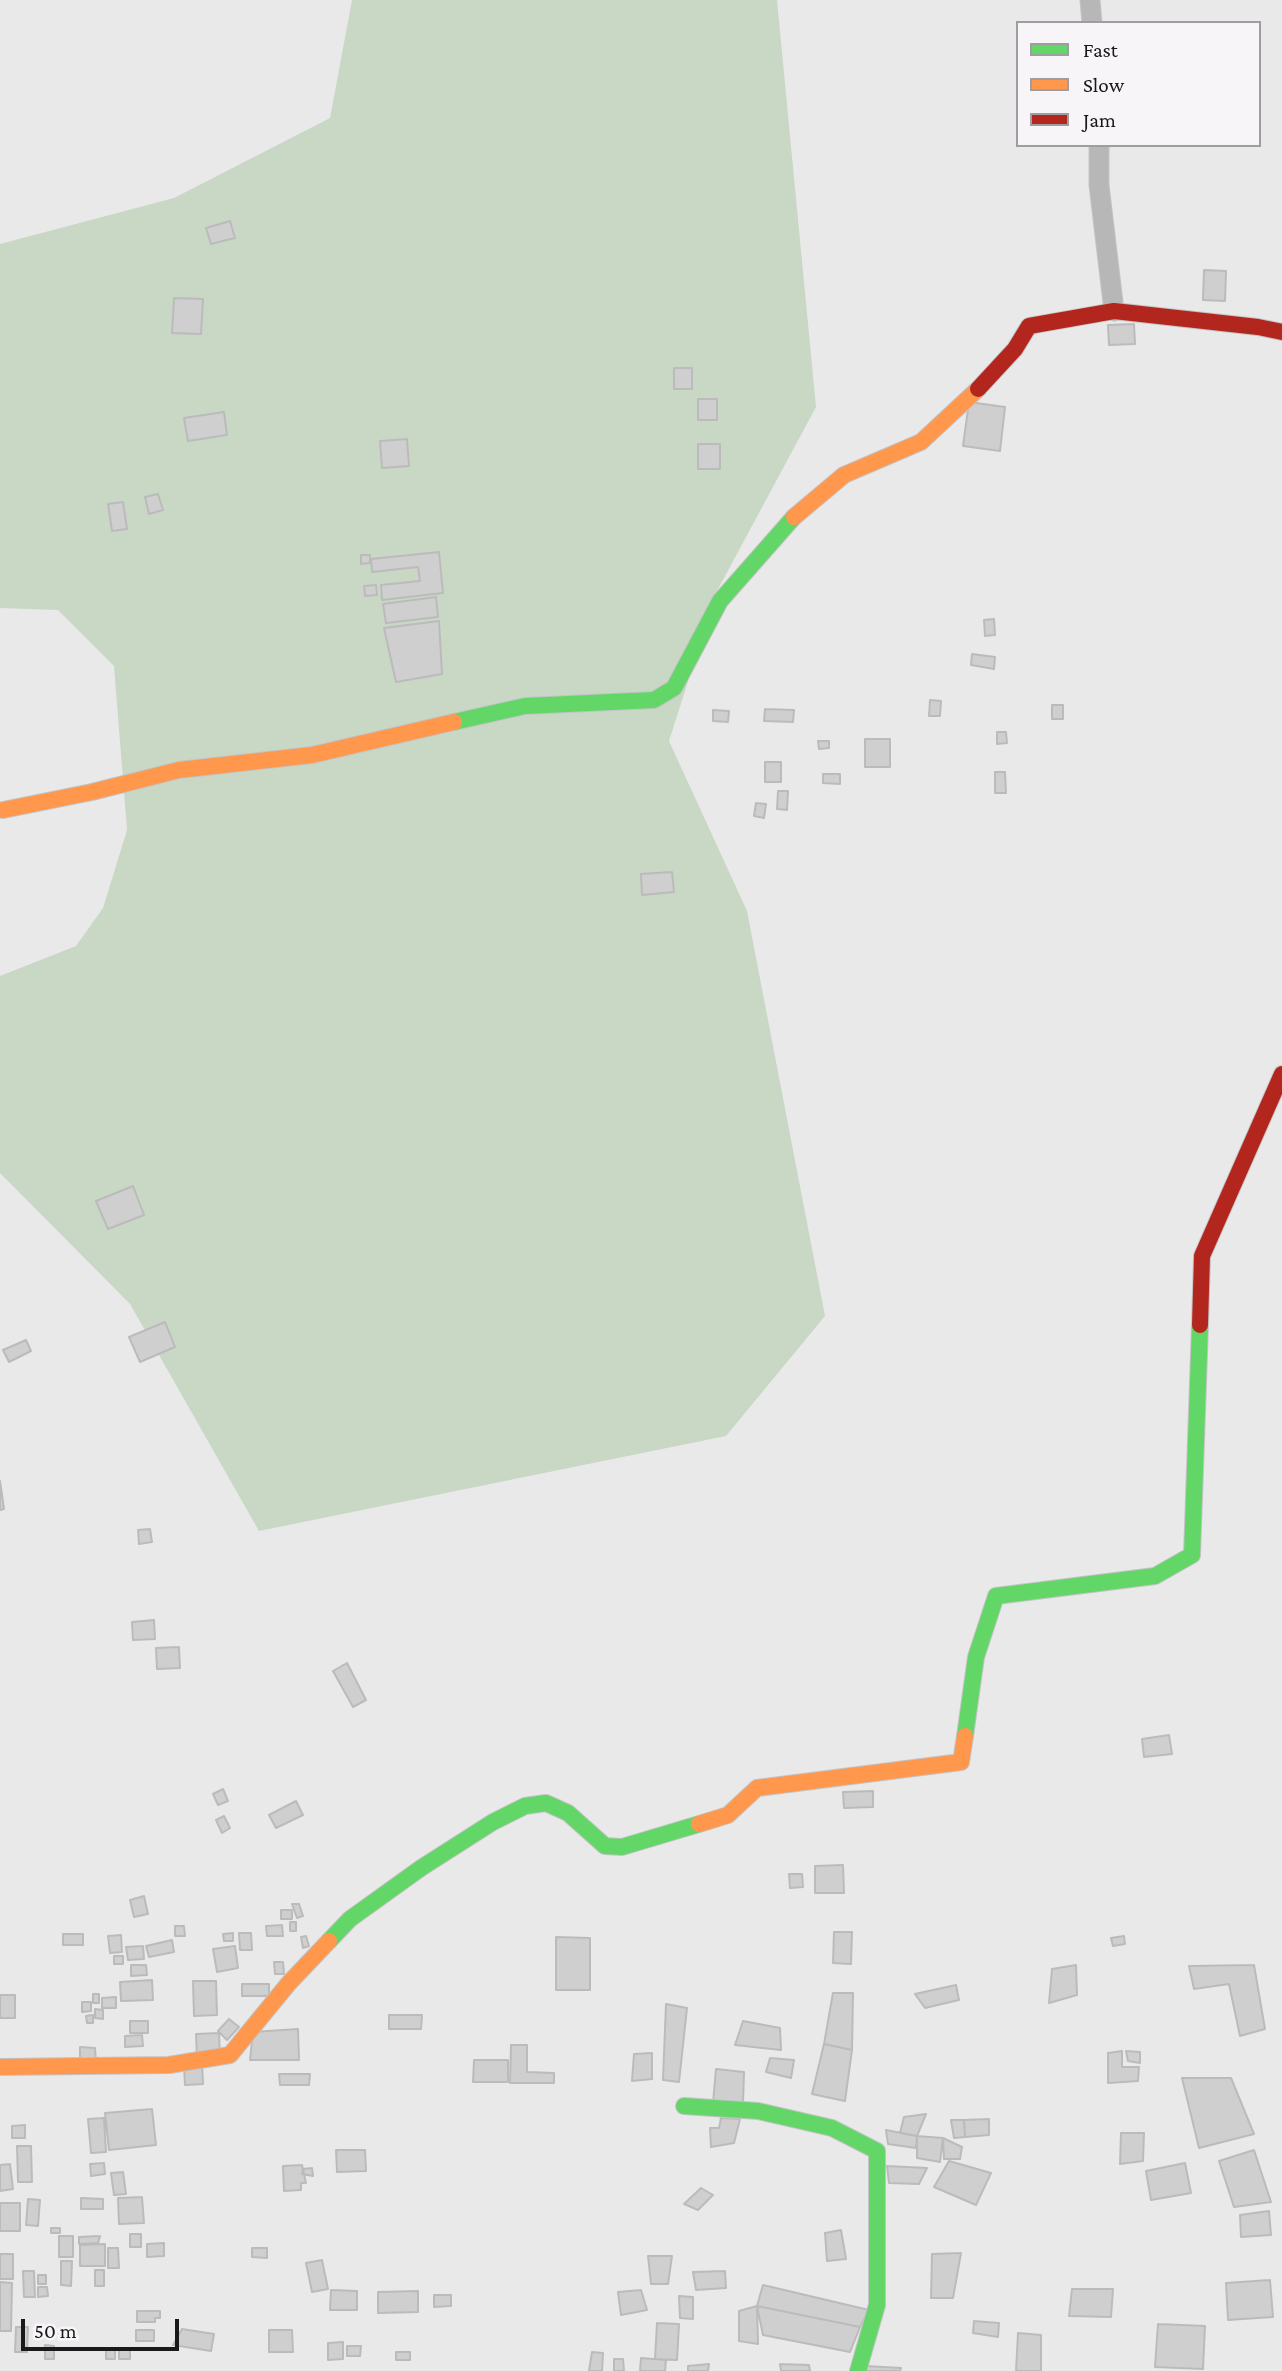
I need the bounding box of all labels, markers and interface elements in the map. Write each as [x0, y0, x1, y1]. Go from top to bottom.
legend [1016, 21, 1261, 147]
text: Fast [1083, 38, 1118, 62]
text: Slow [1083, 73, 1124, 97]
text: Jam [1083, 108, 1116, 132]
scale bar [24, 2304, 182, 2348]
text: 50 m [34, 2319, 77, 2343]

